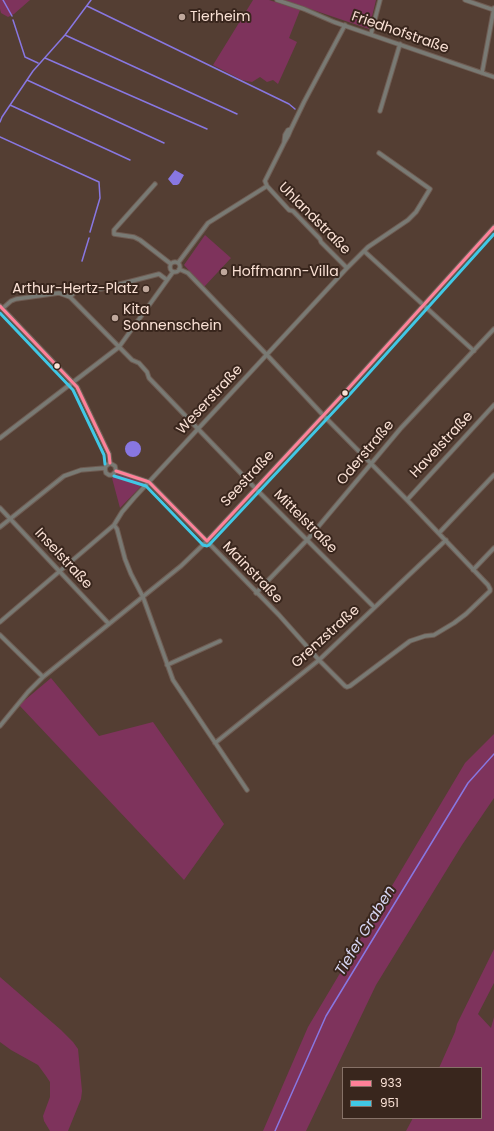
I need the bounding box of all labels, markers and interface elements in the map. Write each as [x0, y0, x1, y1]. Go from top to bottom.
place label: Tierheim [190, 9, 250, 25]
street label: Friedhofstraße [349, 9, 451, 57]
marker: Tierheim [177, 12, 187, 22]
street label: Uhlandstraße [274, 179, 354, 259]
place label: Hoffmann-Villa [232, 264, 339, 280]
marker: Hoffmann-Villa [219, 267, 229, 277]
place label: Arthur-Hertz-Platz [12, 281, 138, 297]
marker: Arthur-Hertz-Platz [141, 284, 151, 294]
place label: Kita Sonnenschein [123, 302, 222, 334]
marker: Kita Sonnenschein [110, 313, 120, 323]
unlabelled marker [52, 361, 62, 371]
street label: Weserstraße [174, 362, 246, 438]
unlabelled marker [340, 388, 350, 398]
street label: Havelstraße [407, 408, 477, 482]
street label: Oderstraße [334, 417, 398, 489]
street label: Seestraße [218, 447, 278, 511]
street label: Mittelstraße [270, 487, 340, 557]
street label: Inselstraße [31, 525, 95, 593]
street label: Mainstraße [218, 539, 286, 607]
street label: Grenzstraße [289, 602, 363, 672]
water label: Tiefer Graben [332, 883, 400, 979]
legend [342, 1067, 482, 1119]
text: 933 [380, 1074, 402, 1091]
text: 951 [380, 1094, 399, 1111]

